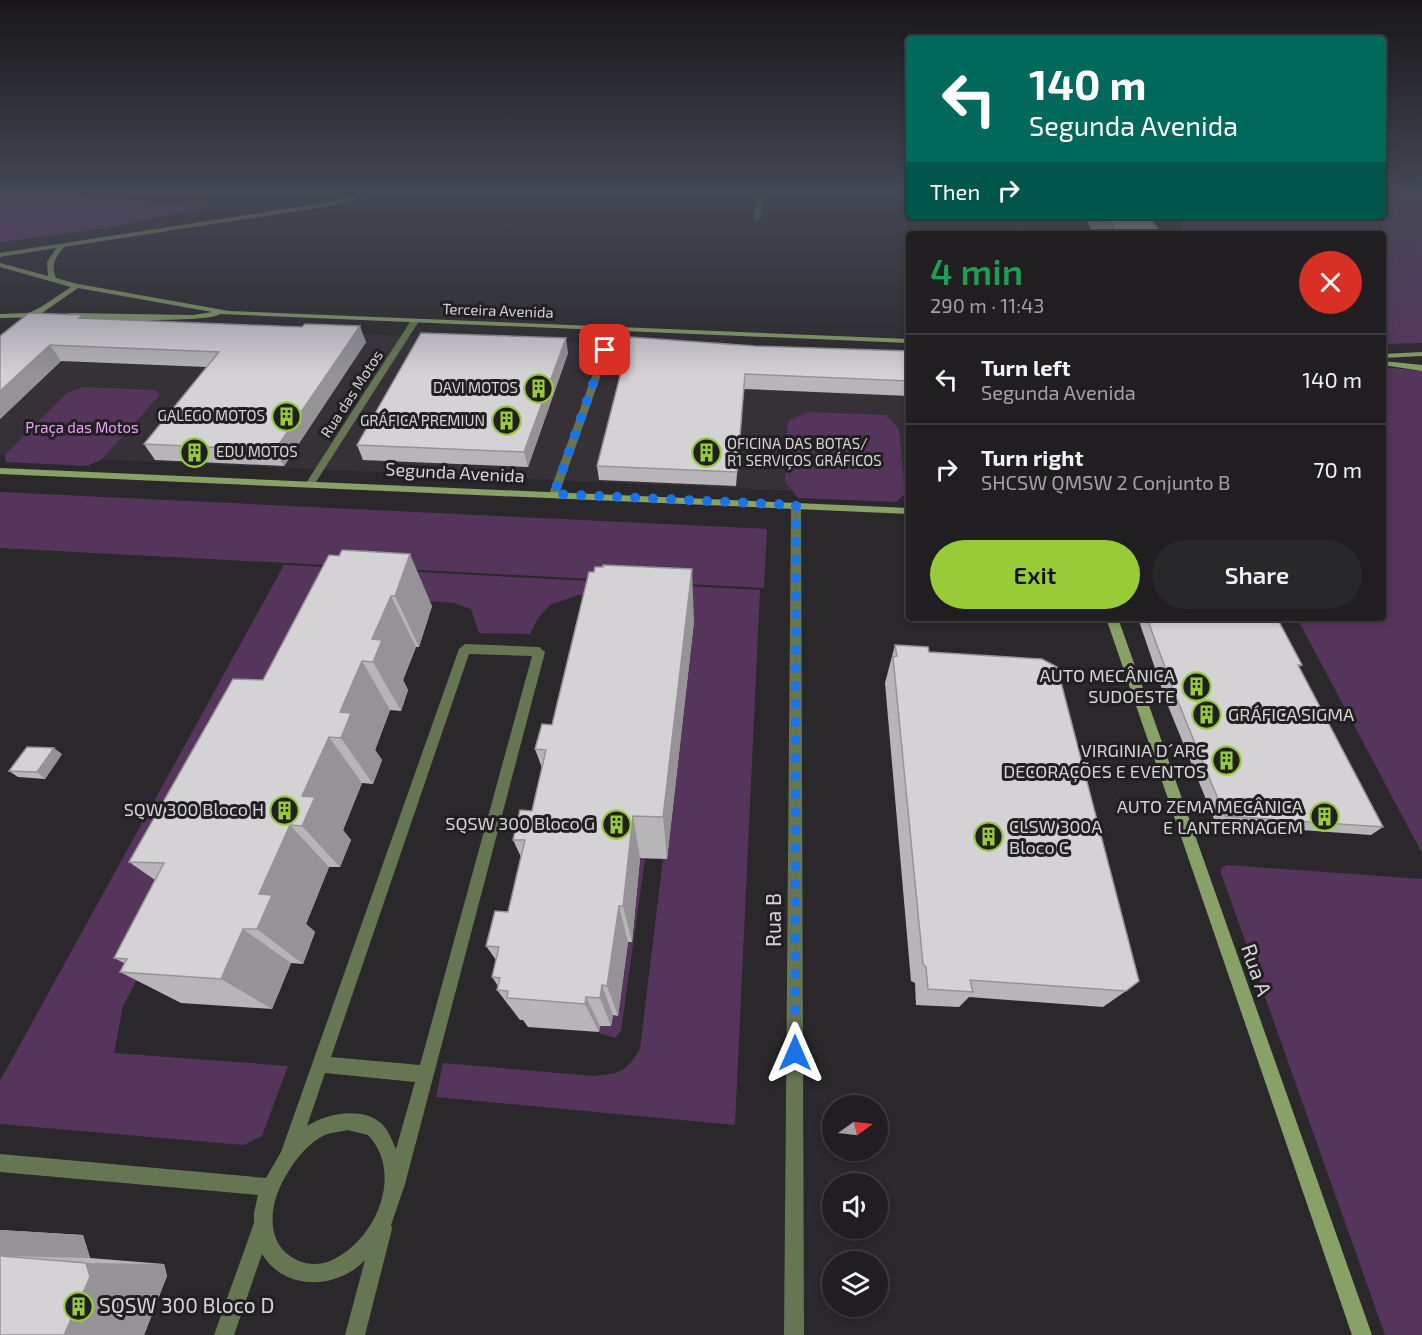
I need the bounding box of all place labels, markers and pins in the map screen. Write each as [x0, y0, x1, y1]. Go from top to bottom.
pin [579, 324, 630, 375]
building icon: DAVI MOTOS [523, 372, 555, 404]
place label: DAVI MOTOS [433, 378, 518, 396]
building icon: GALEGO MOTOS [270, 400, 302, 432]
building icon: GRÁFICA PREMIUN [490, 405, 522, 437]
place label: GALEGO MOTOS [158, 406, 265, 424]
place label: GRÁFICA PREMIUN [360, 411, 485, 429]
place label: OFICINA DAS BOTAS/ R1 SERVIÇOS GRÁFICOS [727, 434, 882, 470]
building icon: EDU MOTOS [179, 436, 211, 468]
building icon: OFICINA DAS BOTAS/ R1 SERVIÇOS GRÁFICOS [690, 437, 722, 469]
place label: EDU MOTOS [216, 442, 298, 460]
place label: AUTO MECÂNICA SUDOESTE [1040, 664, 1176, 707]
building icon: AUTO MECÂNICA SUDOESTE [1180, 670, 1212, 702]
building icon: GRÁFICA SIGMA [1191, 699, 1223, 731]
place label: GRÁFICA SIGMA [1228, 703, 1355, 725]
place label: VIRGINIA D´ARC DECORAÇÕES E EVENTOS [1003, 739, 1206, 783]
building icon: VIRGINIA D´ARC DECORAÇÕES E EVENTOS [1211, 745, 1243, 777]
building icon: SQW 300 Bloco H [269, 794, 301, 826]
place label: AUTO ZEMA MECÂNICA E LANTERNAGEM [1117, 795, 1304, 838]
place label: SQW 300 Bloco H [124, 798, 264, 820]
building icon: AUTO ZEMA MECÂNICA E LANTERNAGEM [1308, 801, 1340, 833]
building icon: SQSW 300 Bloco G [600, 808, 632, 840]
place label: SQSW 300 Bloco G [445, 812, 595, 834]
place label: CLSW 300A Bloco C [1009, 815, 1103, 858]
building icon: CLSW 300A Bloco C [972, 821, 1004, 853]
building icon: SQSW 300 Bloco D [62, 1290, 94, 1322]
place label: SQSW 300 Bloco D [99, 1292, 274, 1318]

